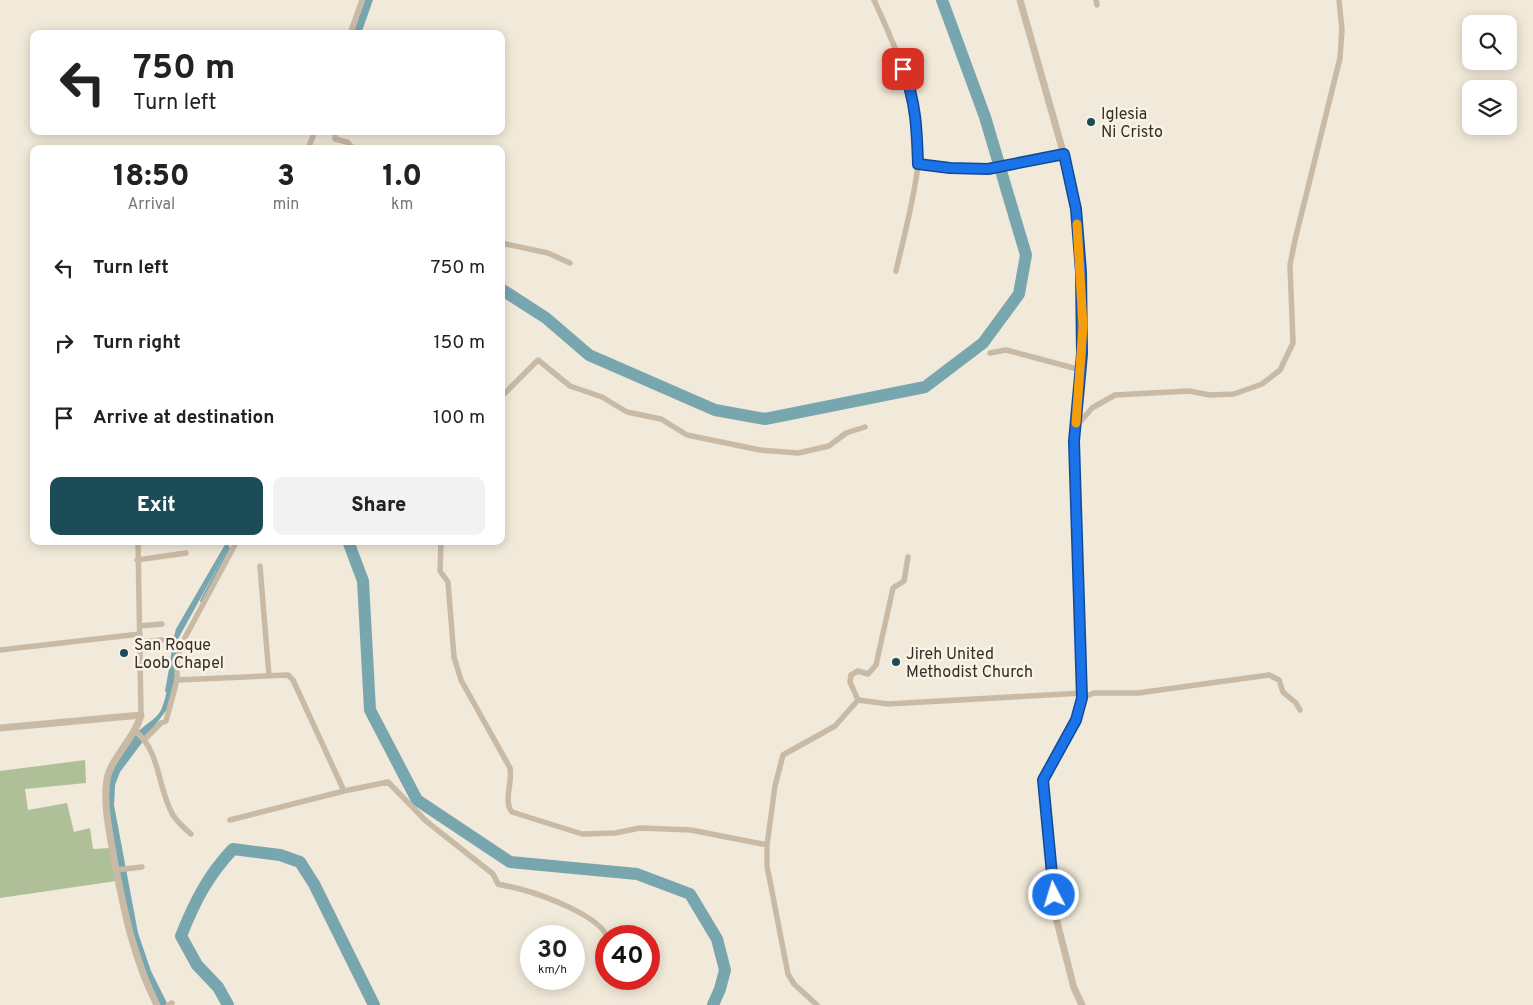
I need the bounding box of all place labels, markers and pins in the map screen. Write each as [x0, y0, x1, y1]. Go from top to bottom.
pin [882, 48, 924, 90]
place label: Iglesia Ni Cristo [1101, 105, 1163, 143]
marker: Iglesia Ni Cristo [1085, 116, 1097, 128]
place label: San Roque Loob Chapel [134, 636, 224, 674]
place label: Jireh United Methodist Church [906, 645, 1033, 683]
marker: San Roque Loob Chapel [118, 647, 130, 659]
marker: Jireh United Methodist Church [890, 656, 902, 668]

